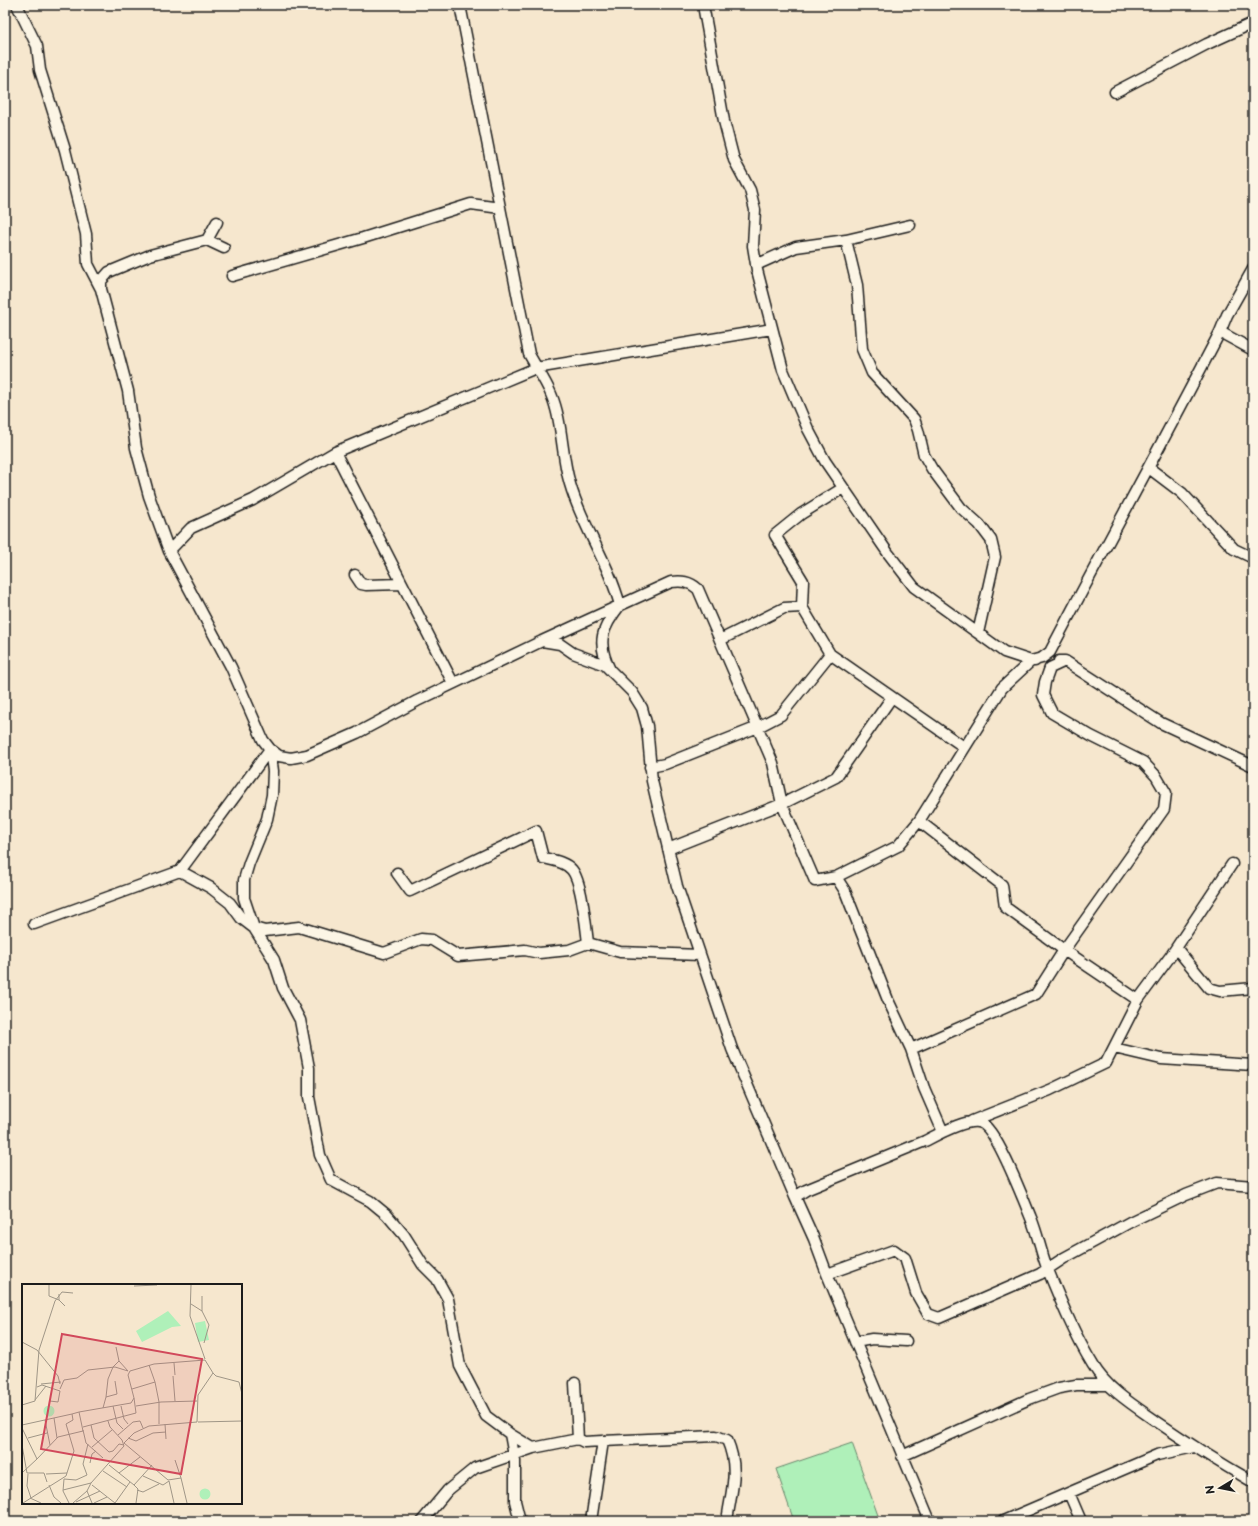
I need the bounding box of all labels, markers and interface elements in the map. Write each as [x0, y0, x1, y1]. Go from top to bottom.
inset map [22, 1284, 242, 1504]
north arrow [1200, 1468, 1240, 1508]
text: N [1200, 1484, 1219, 1496]

